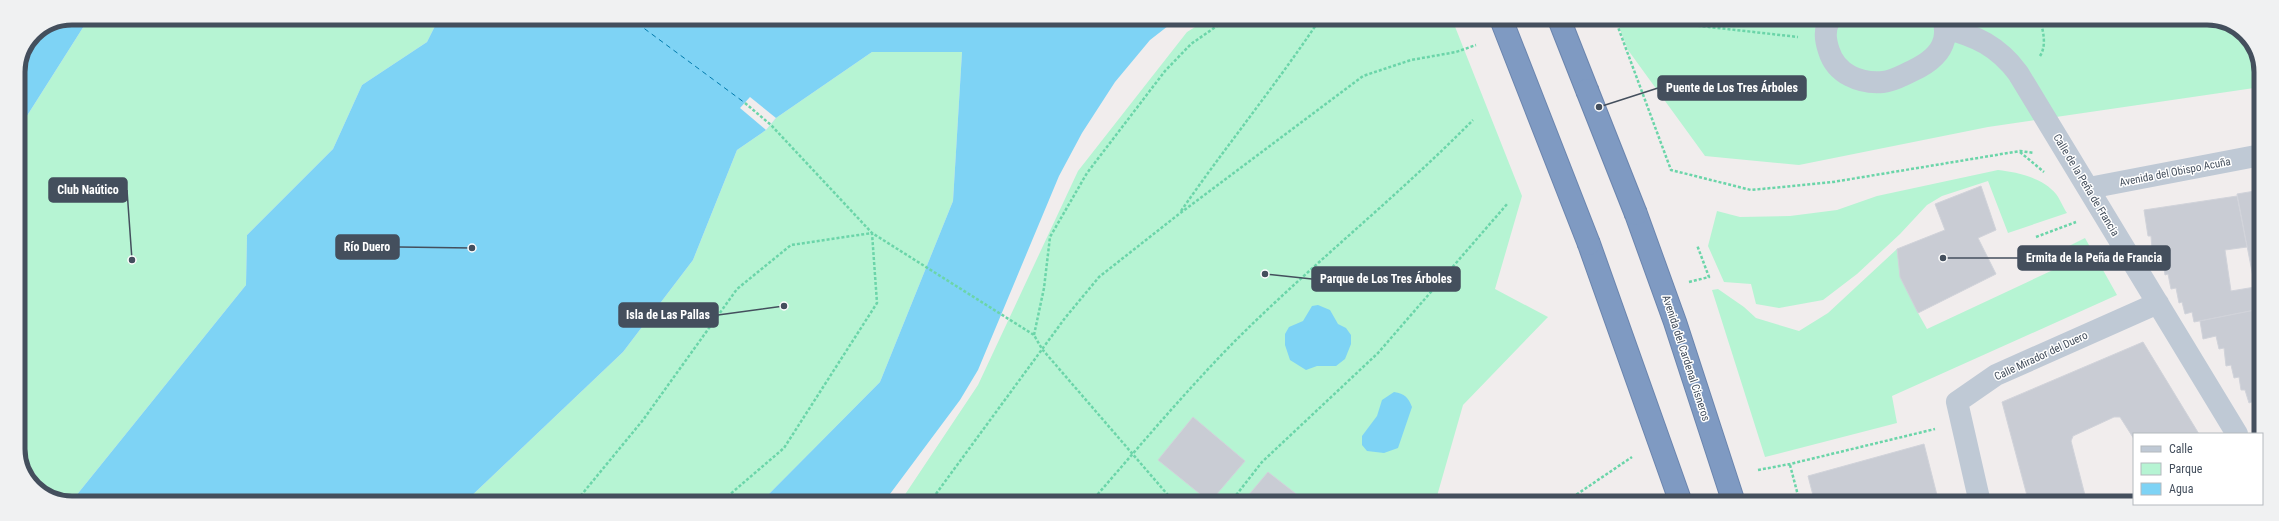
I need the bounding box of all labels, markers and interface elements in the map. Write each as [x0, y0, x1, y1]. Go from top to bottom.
callout: Puente de Los Tres Árboles [1658, 76, 1806, 100]
text: Puente de Los Tres Árboles [1666, 80, 1798, 95]
street label: Calle de la Peña de Francia [2050, 132, 2122, 238]
street label: Avenida del Obispo Acuña [2118, 155, 2232, 189]
callout: Club Naútico [49, 178, 127, 202]
text: Club Naútico [57, 183, 119, 197]
callout: Río Duero [336, 235, 399, 259]
text: Río Duero [344, 240, 390, 254]
callout: Ermita de la Peña de Francia [2018, 246, 2170, 270]
text: Ermita de la Peña de Francia [2026, 251, 2162, 265]
callout: Parque de Los Tres Árboles [1312, 267, 1460, 291]
text: Parque de Los Tres Árboles [1320, 271, 1452, 286]
street label: Avenida del Cardenal Cisneros [1659, 293, 1713, 423]
callout: Isla de Las Pallas [619, 303, 718, 327]
text: Isla de Las Pallas [626, 308, 710, 322]
street label: Calle Mirador del Duero [1992, 328, 2090, 383]
legend [2133, 433, 2263, 505]
text: Calle [2169, 442, 2193, 456]
text: Parque [2169, 462, 2203, 476]
text: Agua [2169, 482, 2194, 496]

